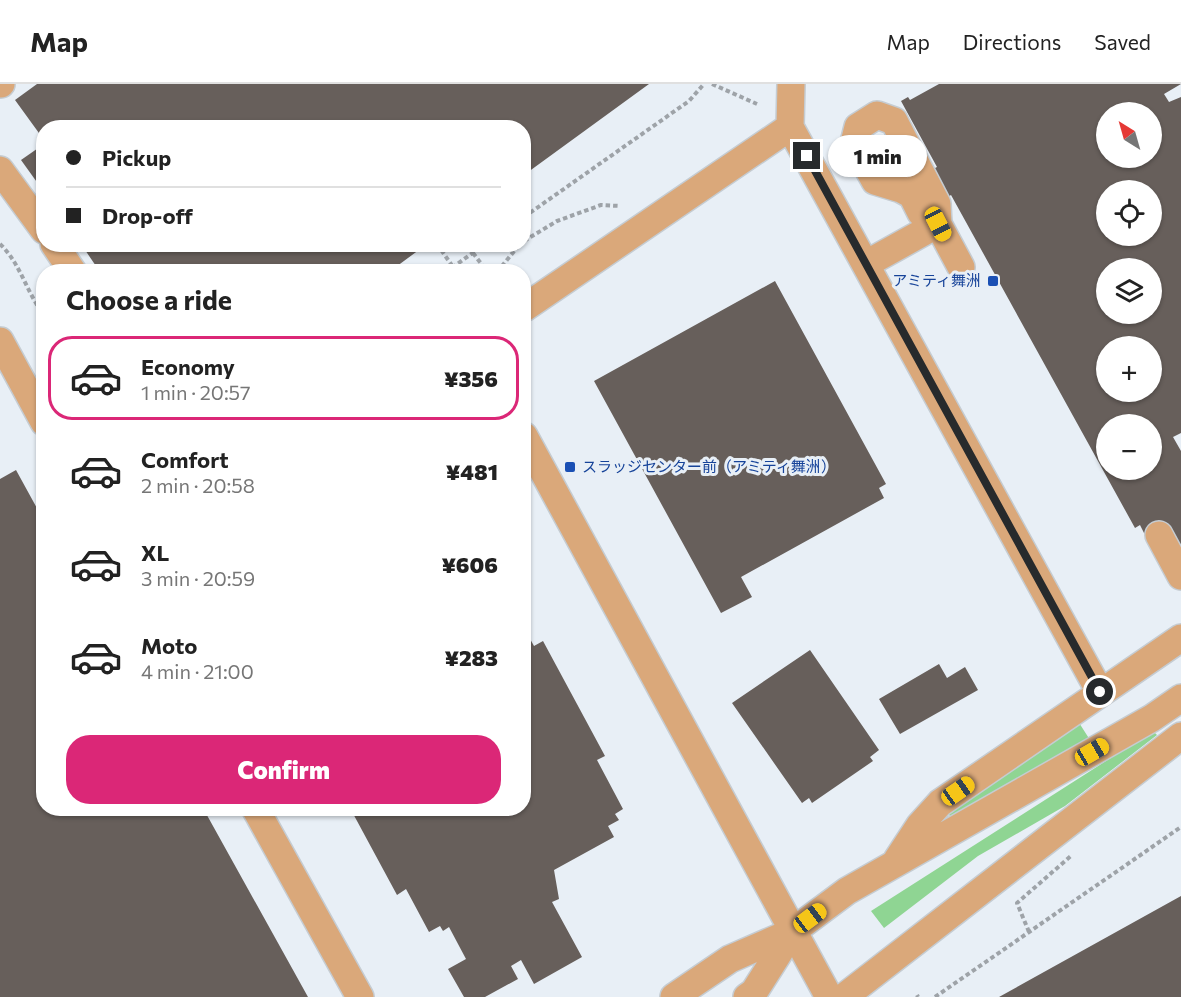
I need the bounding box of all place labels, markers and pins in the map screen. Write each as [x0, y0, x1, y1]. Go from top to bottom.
place label: アミティ舞洲 [892, 271, 981, 289]
marker: アミティ舞洲 [986, 274, 1000, 288]
place label: スラッジセンター前（アミティ舞洲） [582, 457, 836, 475]
marker: スラッジセンター前（アミティ舞洲） [563, 460, 577, 474]

